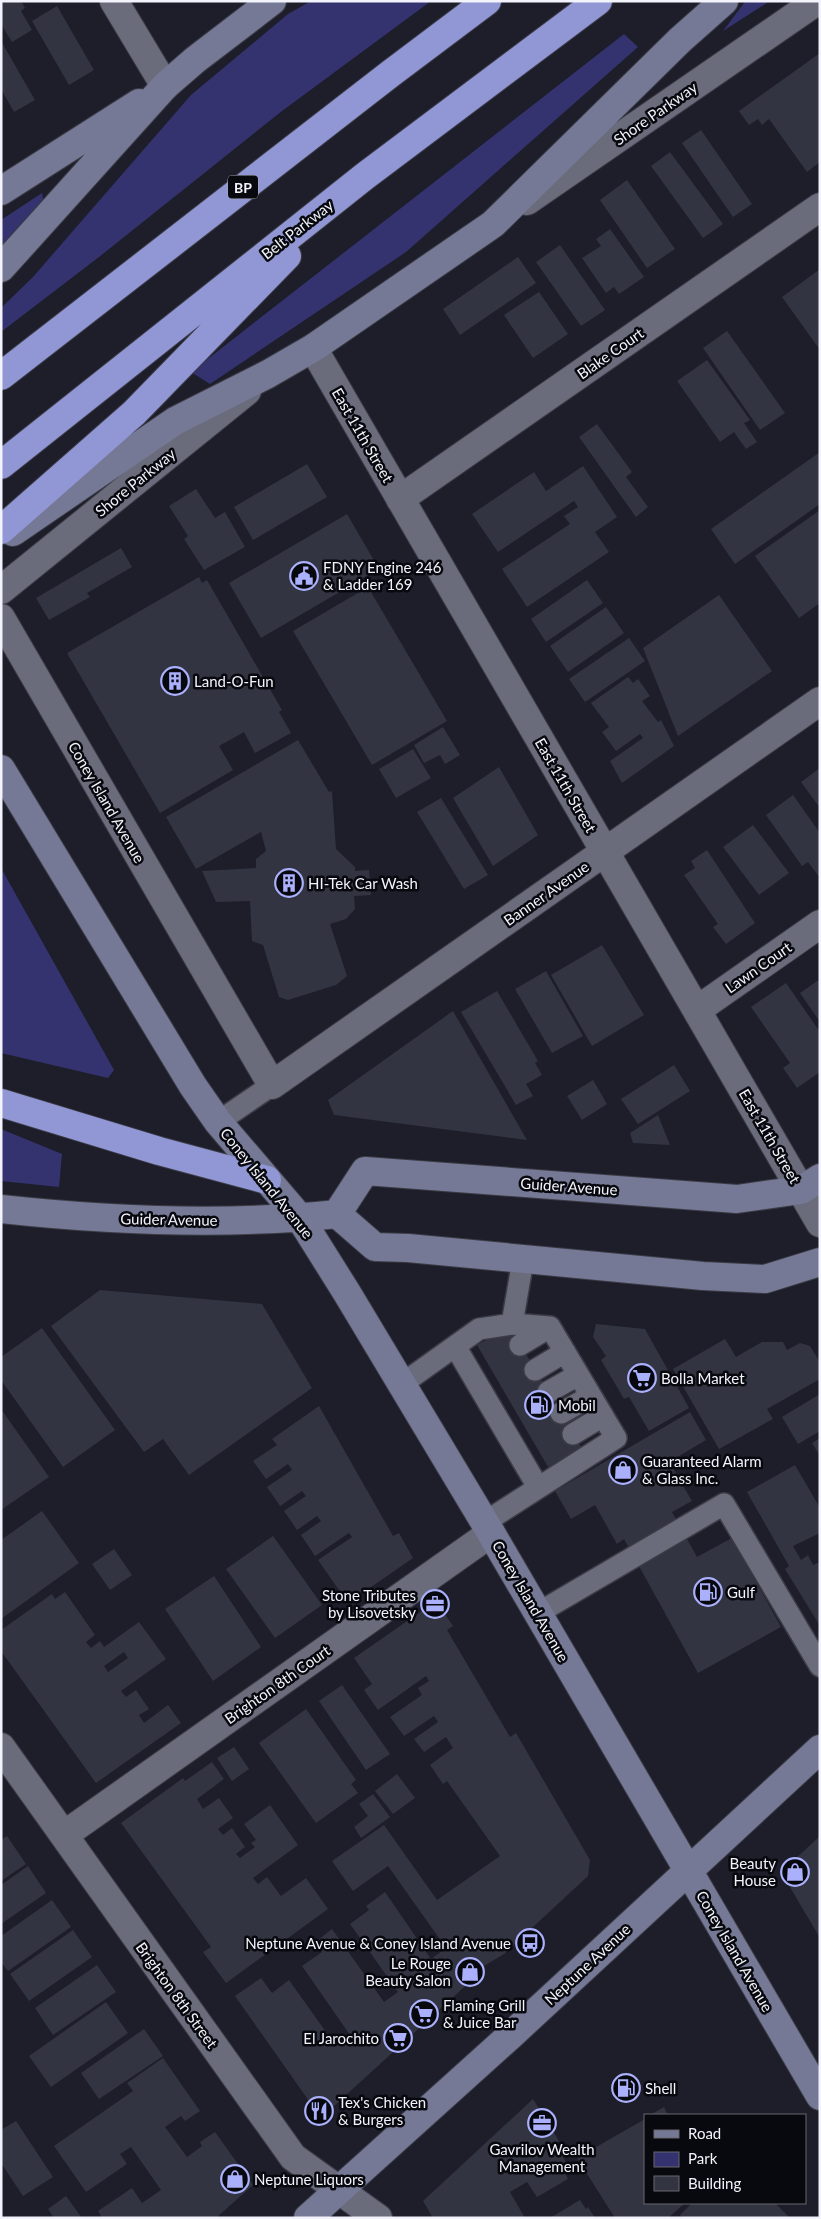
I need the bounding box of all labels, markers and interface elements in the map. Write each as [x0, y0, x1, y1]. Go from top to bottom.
street label: Shore Parkway [610, 77, 700, 148]
road number: BP [228, 176, 258, 198]
street label: Belt Parkway [257, 195, 337, 263]
street label: Blake Court [573, 323, 647, 382]
street label: East 11th Street [329, 384, 398, 486]
street label: Shore Parkway [91, 444, 179, 520]
place label: FDNY Engine 246 & Ladder 169 [323, 558, 442, 593]
public building icon: FDNY Engine 246 & Ladder 169 [289, 561, 319, 591]
building icon: Land-O-Fun [160, 666, 190, 696]
place label: Land-O-Fun [194, 672, 274, 690]
street label: East 11th Street [532, 734, 601, 836]
street label: Coney Island Avenue [65, 738, 149, 866]
street label: Banner Avenue [500, 857, 592, 929]
building icon: HI-Tek Car Wash [274, 868, 304, 898]
place label: HI-Tek Car Wash [308, 874, 418, 892]
street label: Lawn Court [721, 937, 795, 996]
street label: East 11th Street [736, 1085, 805, 1187]
street label: Coney Island Avenue [217, 1124, 317, 1242]
street label: Guider Avenue [520, 1174, 618, 1198]
street label: Guider Avenue [120, 1209, 218, 1229]
supermarket icon: Bolla Market [627, 1363, 657, 1393]
place label: Bolla Market [661, 1369, 745, 1387]
fuel station icon: Mobil [524, 1390, 554, 1420]
place label: Mobil [558, 1396, 596, 1414]
place label: Guaranteed Alarm & Glass Inc. [642, 1452, 762, 1487]
shop icon: Guaranteed Alarm & Glass Inc. [608, 1455, 638, 1485]
street label: Coney Island Avenue [489, 1537, 573, 1665]
fuel station icon: Gulf [693, 1577, 723, 1607]
place label: Gulf [727, 1583, 756, 1601]
place label: Stone Tributes by Lisovetsky [322, 1586, 416, 1621]
office icon: Stone Tributes by Lisovetsky [420, 1589, 450, 1619]
street label: Brighton 8th Court [221, 1641, 334, 1727]
place label: Beauty House [730, 1854, 776, 1889]
shop icon: Beauty House [780, 1857, 810, 1887]
street label: Coney Island Avenue [693, 1887, 777, 2015]
street label: Neptune Avenue [540, 1920, 634, 2008]
bus stop icon: Neptune Avenue & Coney Island Avenue [515, 1928, 545, 1958]
place label: Neptune Avenue & Coney Island Avenue [245, 1934, 511, 1952]
street label: Brighton 8th Street [133, 1939, 222, 2052]
place label: Le Rouge Beauty Salon [365, 1954, 451, 1989]
shop icon: Le Rouge Beauty Salon [455, 1957, 485, 1987]
place label: Flaming Grill & Juice Bar [443, 1996, 525, 2031]
supermarket icon: Flaming Grill & Juice Bar [409, 1999, 439, 2029]
supermarket icon: El Jarochito [383, 2023, 413, 2053]
place label: El Jarochito [303, 2029, 379, 2047]
fuel station icon: Shell [611, 2073, 641, 2103]
place label: Shell [645, 2079, 676, 2097]
place label: Tex's Chicken & Burgers [338, 2093, 426, 2128]
restaurant icon: Tex's Chicken & Burgers [304, 2096, 334, 2126]
office icon: Gavrilov Wealth Management [527, 2108, 557, 2138]
legend [644, 2114, 806, 2204]
text: Road [688, 2124, 721, 2142]
place label: Gavrilov Wealth Management [489, 2140, 595, 2175]
text: Park [688, 2149, 718, 2167]
shop icon: Neptune Liquors [220, 2164, 250, 2194]
place label: Neptune Liquors [254, 2170, 364, 2188]
text: Building [688, 2174, 741, 2192]

